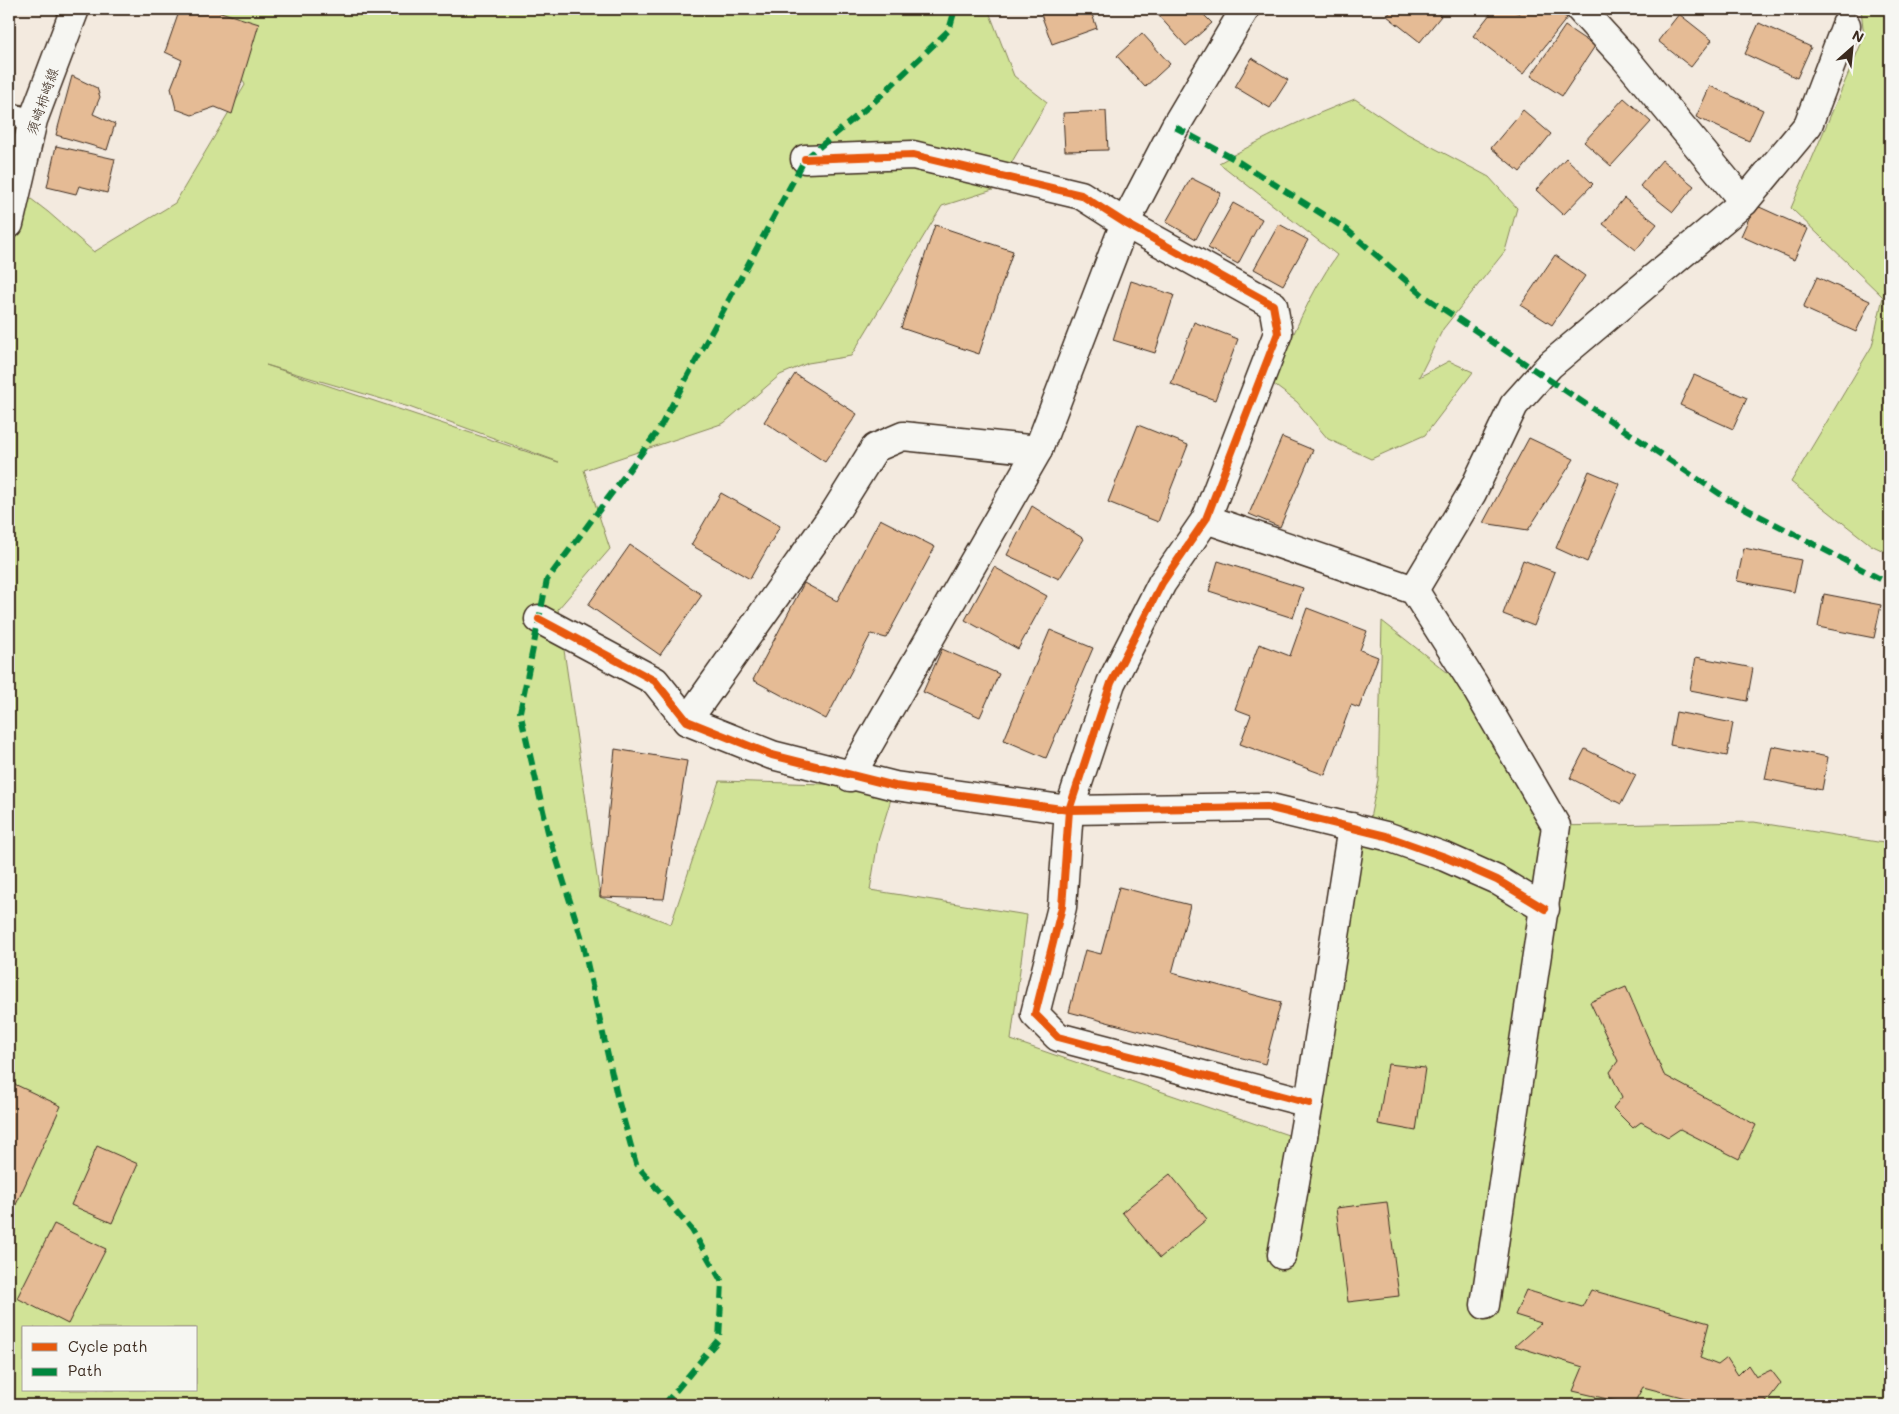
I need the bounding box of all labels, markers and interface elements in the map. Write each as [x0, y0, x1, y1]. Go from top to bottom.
north arrow [1826, 22, 1876, 72]
text: N [1849, 25, 1867, 47]
street label: 須崎柿崎線 [22, 65, 62, 137]
legend [22, 1326, 198, 1392]
text: Cycle path [68, 1336, 147, 1356]
text: Path [68, 1360, 102, 1380]

